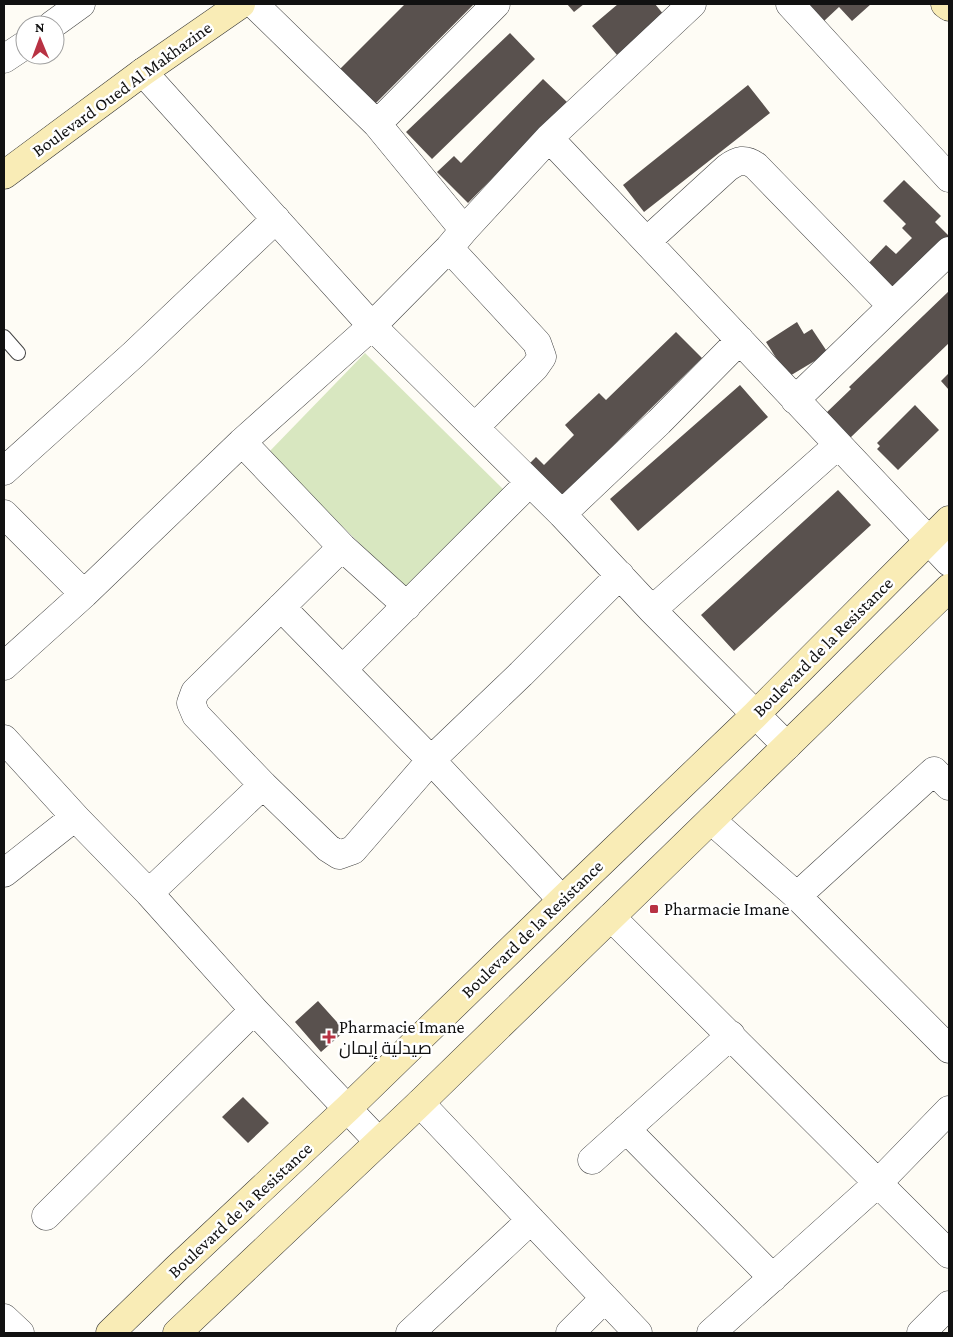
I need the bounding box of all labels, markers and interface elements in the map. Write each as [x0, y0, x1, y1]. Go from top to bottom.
north arrow [15, 15, 65, 65]
street label: Boulevard Oued Al Makhazine [28, 17, 216, 161]
text: N [35, 19, 45, 35]
street label: Boulevard de la Resistance [749, 573, 897, 721]
street label: Boulevard de la Resistance [457, 856, 607, 1002]
place label: Pharmacie Imane [664, 899, 790, 919]
marker: Pharmacie Imane [648, 903, 660, 915]
place label: Pharmacie Imane صيدلية إيمان [339, 1017, 465, 1059]
marker: Pharmacie Imane صيدلية إيمان [323, 1031, 335, 1043]
street label: Boulevard de la Resistance [164, 1138, 316, 1282]

